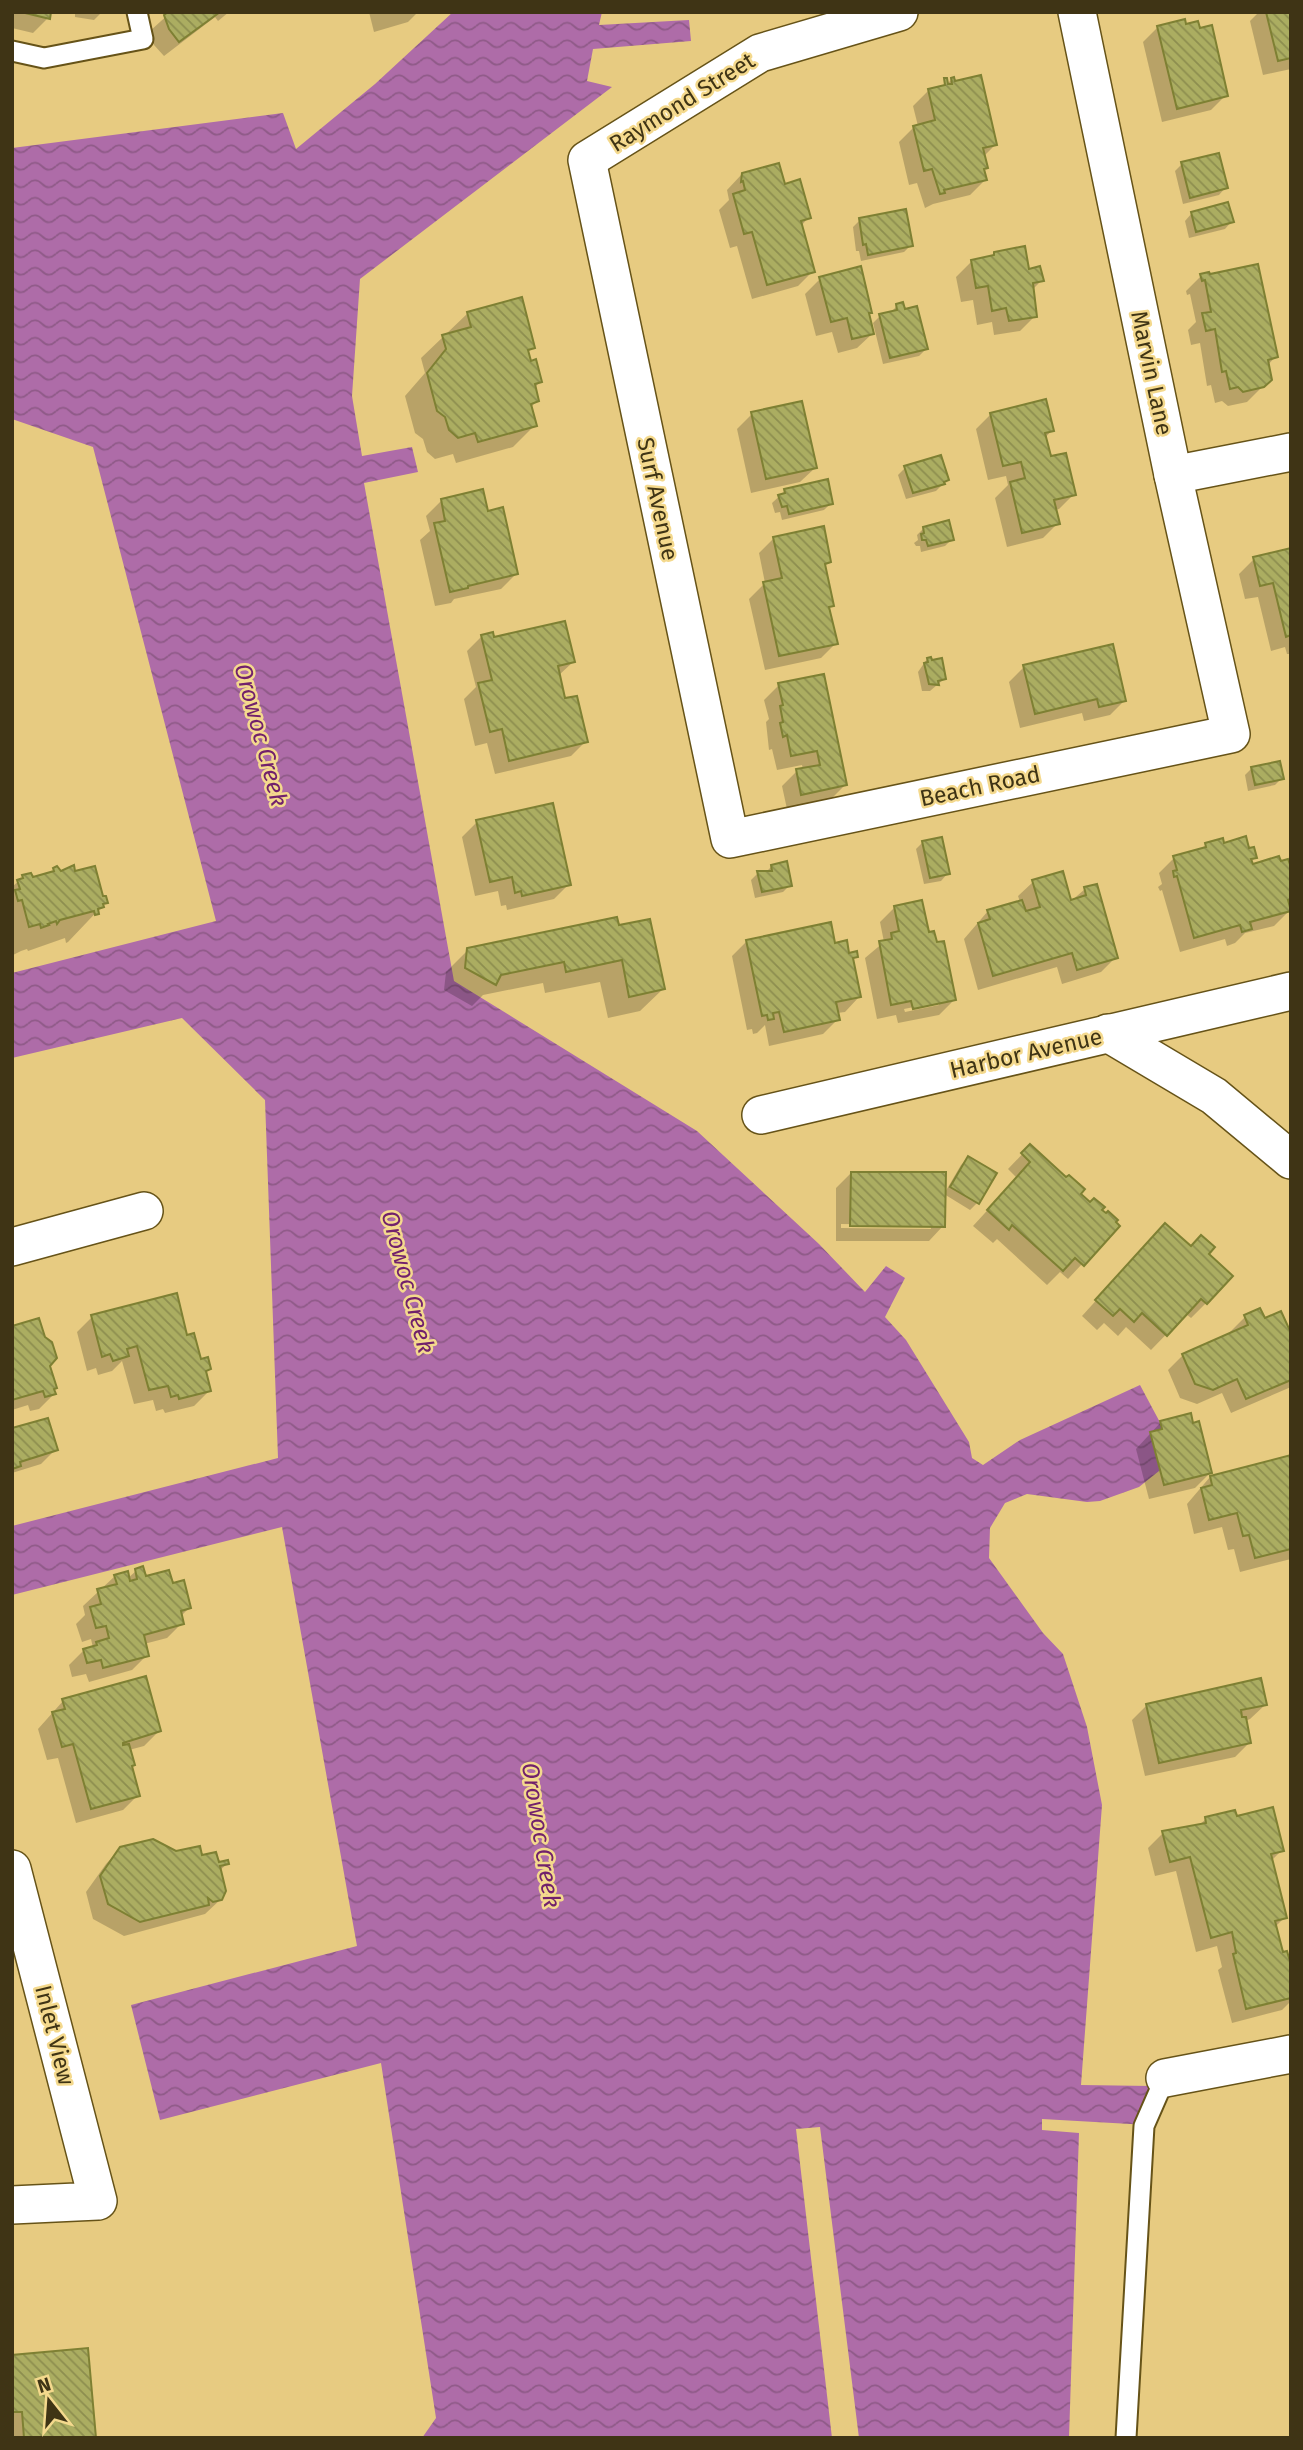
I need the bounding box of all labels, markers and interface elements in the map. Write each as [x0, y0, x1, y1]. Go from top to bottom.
street label: Raymond Street [604, 46, 760, 158]
street label: Marvin Lane [1125, 308, 1179, 438]
street label: Surf Avenue [631, 435, 685, 563]
water label: Orowoc Creek [229, 661, 293, 809]
street label: Beach Road [917, 760, 1043, 812]
street label: Harbor Avenue [947, 1022, 1105, 1084]
water label: Orowoc Creek [376, 1208, 440, 1356]
water label: Orowoc Creek [516, 1761, 566, 1909]
street label: Inlet View [29, 1982, 81, 2088]
north arrow [14, 2366, 84, 2436]
text: N [35, 2372, 54, 2398]

